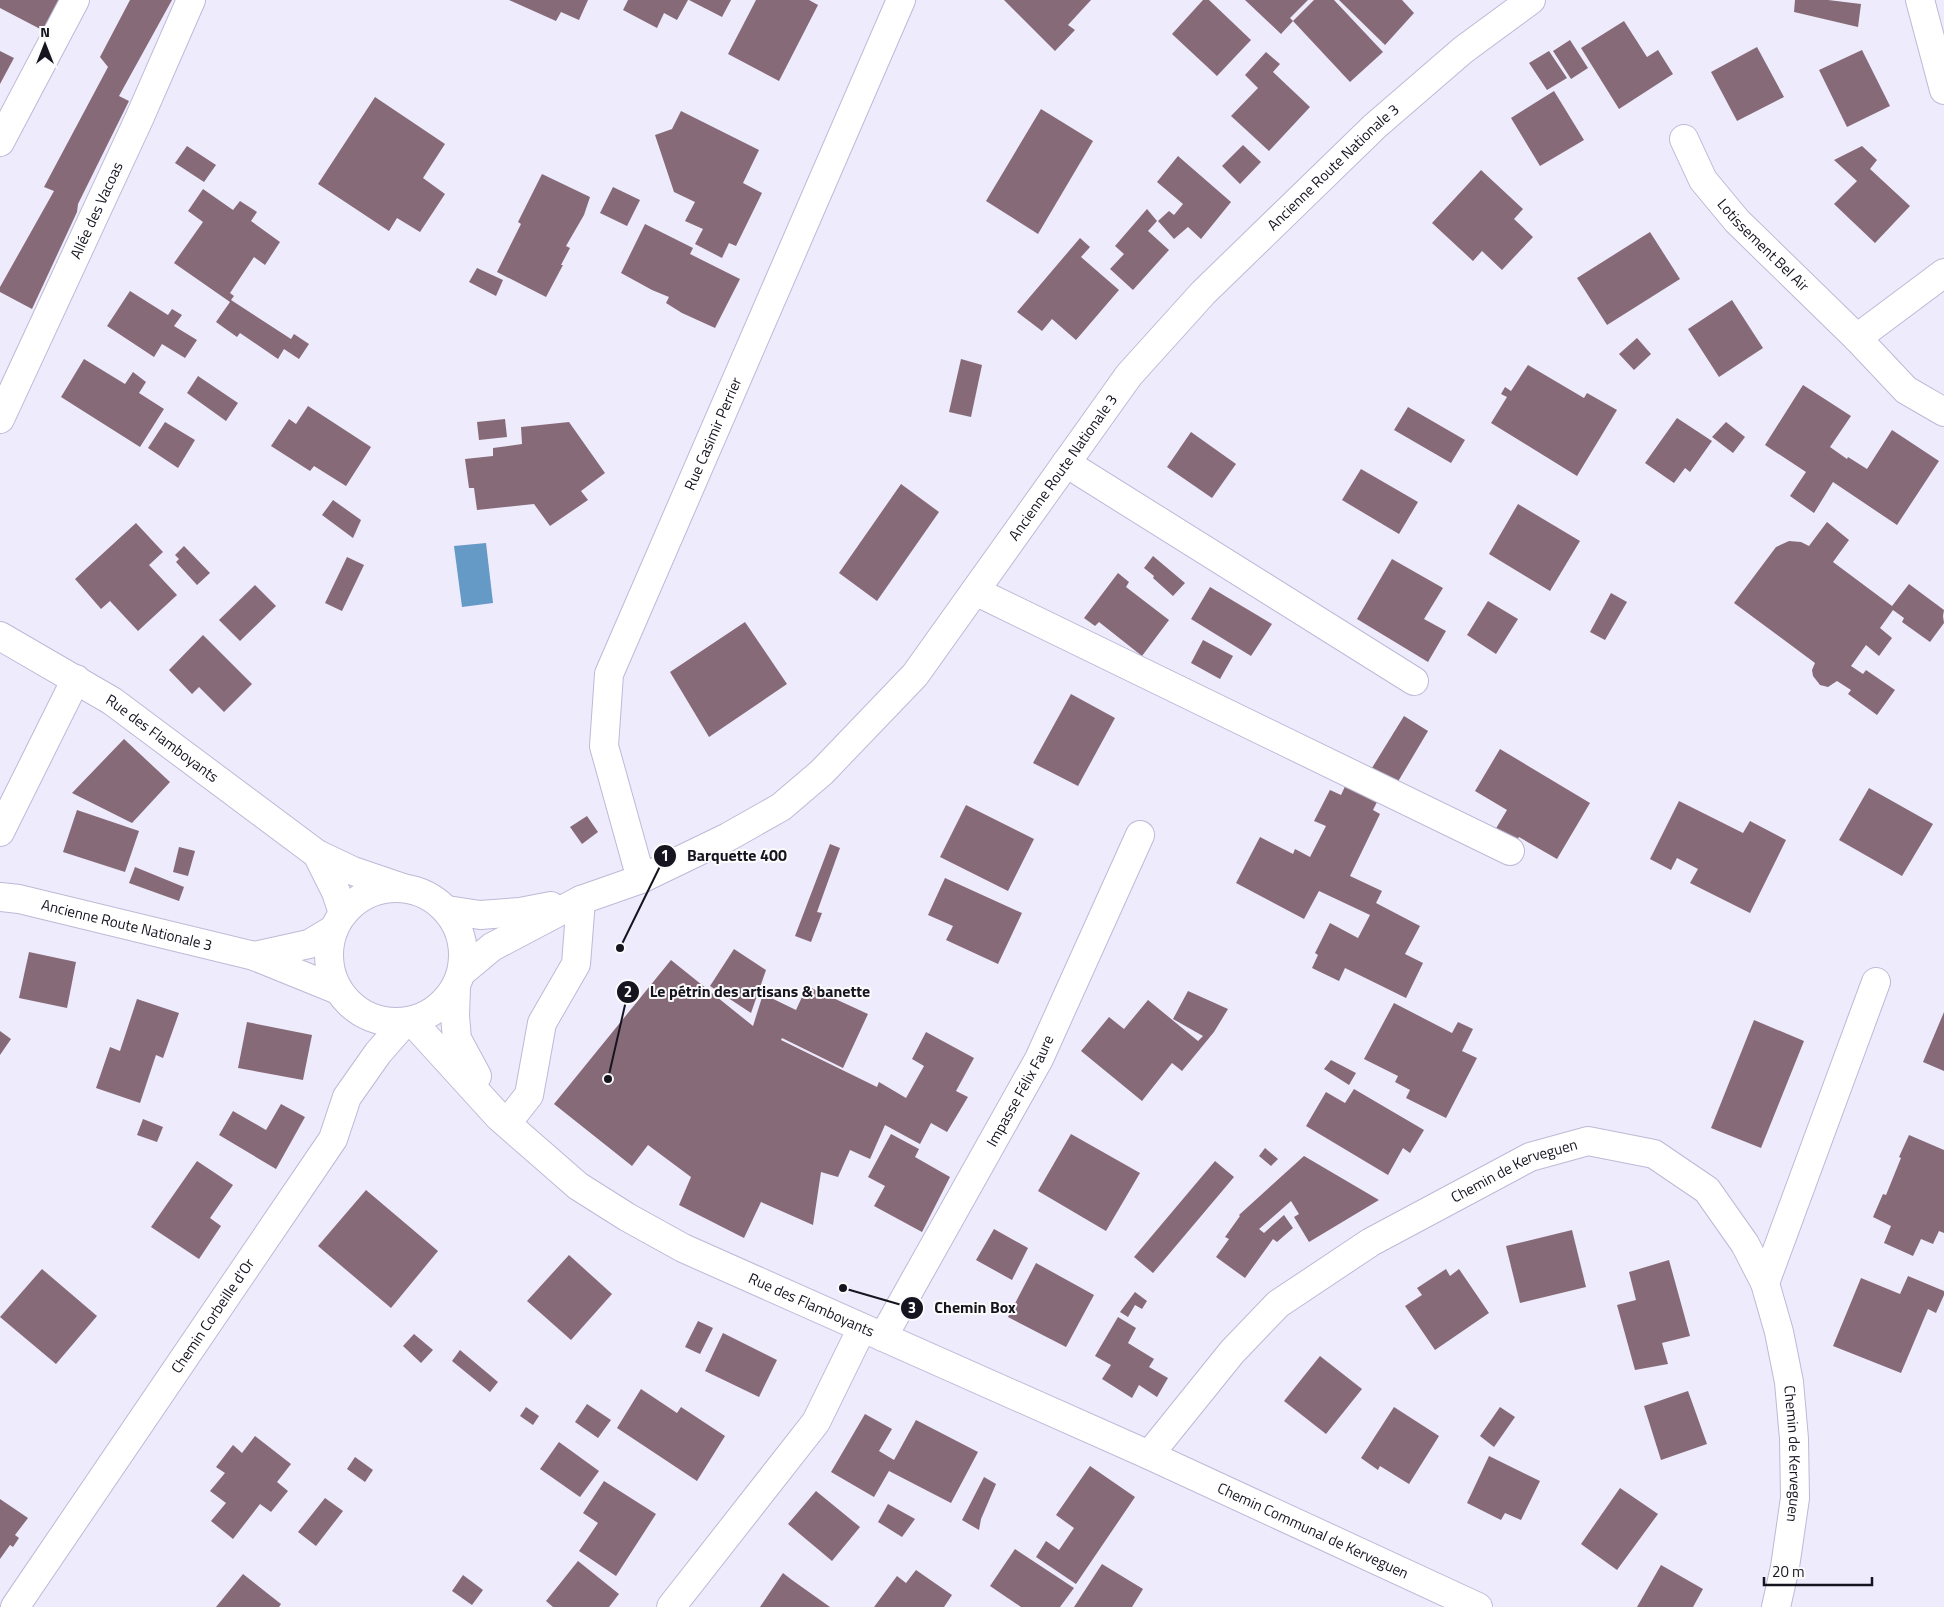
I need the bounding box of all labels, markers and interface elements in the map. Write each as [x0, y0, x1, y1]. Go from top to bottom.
north arrow [20, 20, 70, 70]
text: N [40, 21, 50, 42]
street label: Ancienne Route Nationale 3 [1262, 98, 1404, 236]
street label: Allée des Vacoas [64, 158, 129, 263]
street label: Lotissement Bel Air [1712, 193, 1815, 297]
street label: Rue Casimir Perrier [678, 373, 747, 494]
street label: Ancienne Route Nationale 3 [1002, 389, 1123, 545]
street label: Rue des Flamboyants [102, 688, 224, 788]
callout: Barquette 400 [653, 840, 797, 871]
text: Barquette 400 [687, 843, 787, 867]
text: 1 [661, 844, 669, 867]
street label: Ancienne Route Nationale 3 [39, 893, 215, 956]
callout: Le pétrin des artisans & banette [615, 976, 881, 1007]
text: Le pétrin des artisans & banette [650, 979, 870, 1003]
text: 2 [624, 980, 632, 1003]
street label: Impasse Félix Faure [980, 1031, 1059, 1151]
street label: Chemin de Kerveguen [1446, 1132, 1580, 1208]
street label: Chemin Corbeille d'Or [165, 1253, 260, 1378]
street label: Rue des Flamboyants [745, 1266, 878, 1343]
callout: Chemin Box [900, 1292, 1026, 1323]
text: Chemin Box [934, 1295, 1016, 1319]
text: 3 [908, 1296, 916, 1319]
street label: Chemin de Kerveguen [1778, 1384, 1807, 1524]
street label: Chemin Communal de Kerveguen [1214, 1476, 1412, 1584]
scale bar [1764, 1554, 1872, 1586]
text: 20 m [1772, 1560, 1805, 1583]

